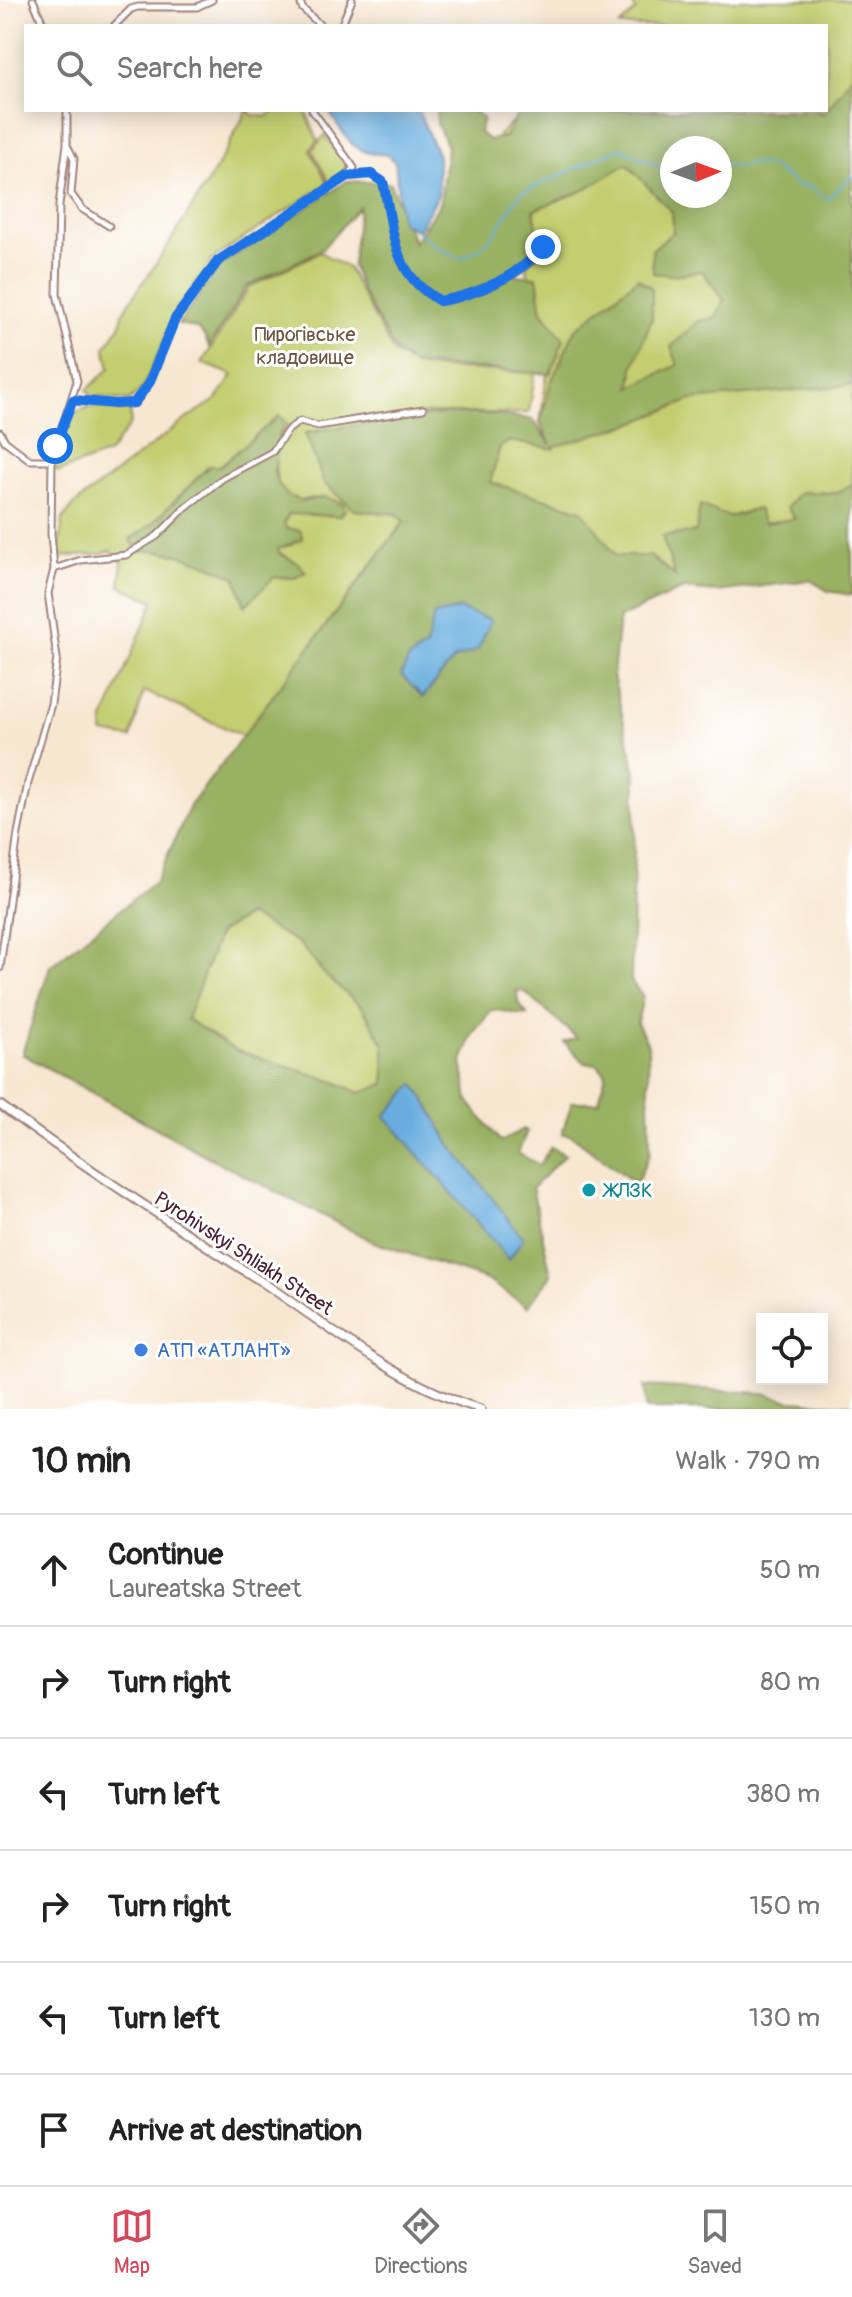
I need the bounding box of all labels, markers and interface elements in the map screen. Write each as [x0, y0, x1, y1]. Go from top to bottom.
search box [24, 24, 828, 112]
icon: search [52, 46, 96, 90]
text: Search here [116, 50, 263, 87]
north arrow [660, 136, 732, 208]
route end [525, 229, 561, 265]
park label: Пирогівське кладовище [255, 322, 356, 370]
route start [37, 428, 73, 464]
place label: ЖЛЗК [602, 1178, 653, 1203]
marker: ЖЛЗК [580, 1181, 598, 1199]
street label: Pyrohivskyi Shliakh Street [149, 1186, 339, 1321]
map controls [756, 1313, 828, 1385]
button: locate [756, 1313, 828, 1385]
place label: АТП «АТЛАНТ» [157, 1338, 290, 1363]
marker: АТП «АТЛАНТ» [132, 1341, 150, 1359]
text: 10 min [32, 1440, 131, 1483]
text: Walk · 790 m [675, 1445, 820, 1477]
text: Continue [108, 1536, 223, 1573]
icon: ahead [32, 1548, 76, 1592]
text: 50 m [759, 1554, 820, 1586]
text: Laureatska Street [108, 1573, 301, 1605]
icon: right [32, 1660, 76, 1704]
text: Turn right [108, 1664, 231, 1701]
text: 80 m [760, 1666, 820, 1698]
icon: left [32, 1772, 76, 1816]
text: Turn left [108, 1776, 219, 1813]
text: 380 m [746, 1778, 820, 1810]
icon: right [32, 1884, 76, 1928]
text: Turn right [108, 1888, 231, 1925]
text: 150 m [749, 1890, 820, 1922]
icon: left [32, 1996, 76, 2040]
text: Turn left [108, 2000, 219, 2037]
text: 130 m [749, 2002, 820, 2034]
icon: arrive [32, 2108, 76, 2152]
text: Arrive at destination [108, 2112, 362, 2149]
tab: Map [110, 2204, 154, 2280]
tab: Directions [374, 2204, 467, 2280]
tab: Saved [687, 2204, 742, 2280]

